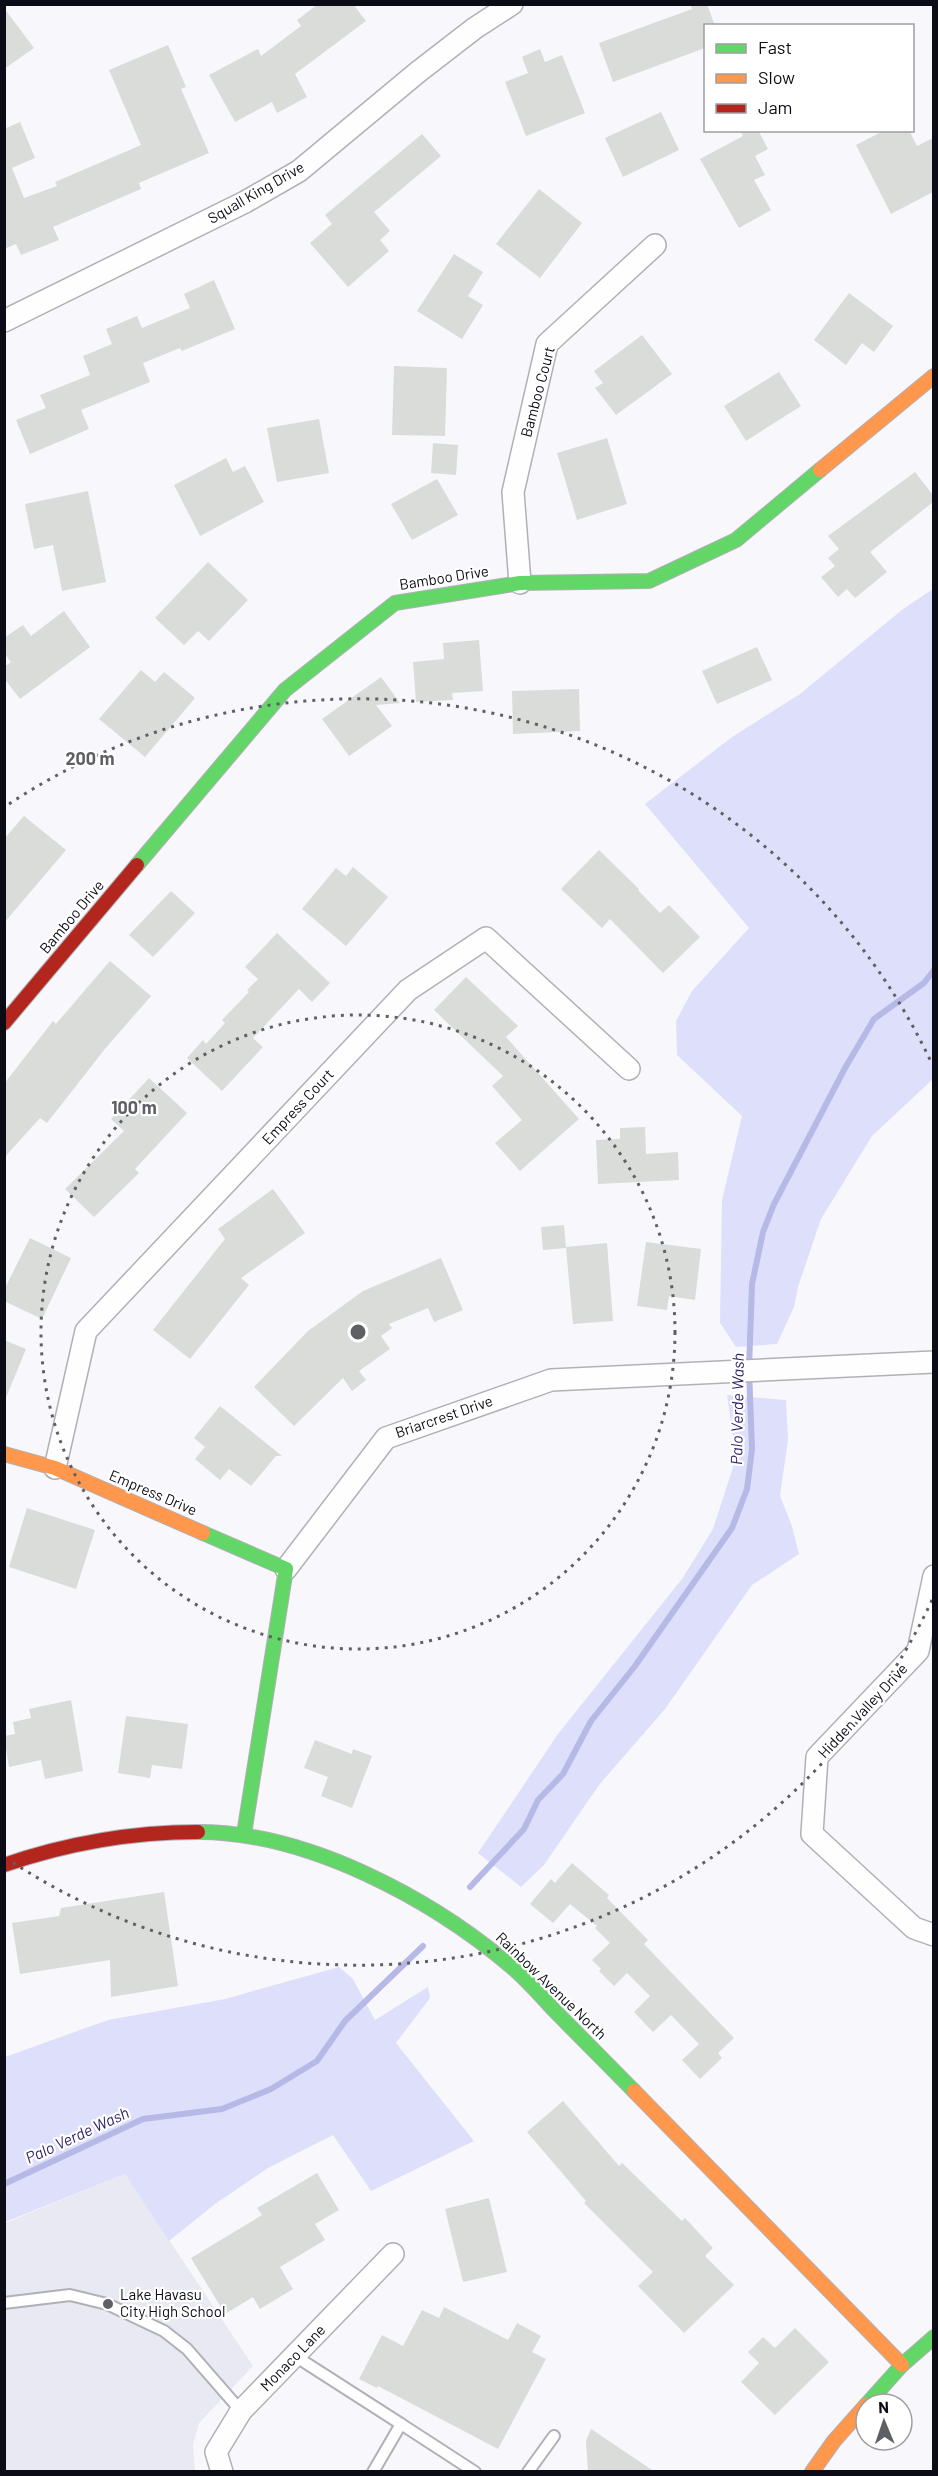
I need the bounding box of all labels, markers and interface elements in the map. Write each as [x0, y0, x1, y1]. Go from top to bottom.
legend [704, 24, 914, 132]
text: Fast [758, 36, 792, 58]
text: Slow [758, 66, 795, 88]
text: Jam [758, 96, 792, 118]
street label: Squall King Drive [204, 157, 307, 227]
street label: Bamboo Court [516, 344, 558, 439]
street label: Bamboo Drive [398, 561, 490, 593]
text: 200 m [65, 747, 115, 769]
street label: Bamboo Drive [35, 876, 107, 957]
street label: Empress Court [258, 1065, 337, 1148]
text: 100 m [111, 1096, 157, 1118]
centre of rings [348, 1322, 368, 1342]
water label: Palo Verde Wash [726, 1353, 747, 1465]
street label: Briarcrest Drive [393, 1391, 495, 1441]
street label: Empress Drive [107, 1466, 200, 1519]
street label: Hidden Valley Drive [814, 1659, 911, 1761]
street label: Rainbow Avenue North [493, 1928, 611, 2043]
water label: Palo Verde Wash [22, 2102, 132, 2167]
place label: Lake Havasu City High School [120, 2285, 225, 2320]
marker: Lake Havasu City High School [101, 2297, 115, 2311]
street label: Monaco Lane [256, 2320, 329, 2394]
north arrow [854, 2392, 914, 2452]
text: N [878, 2397, 889, 2416]

